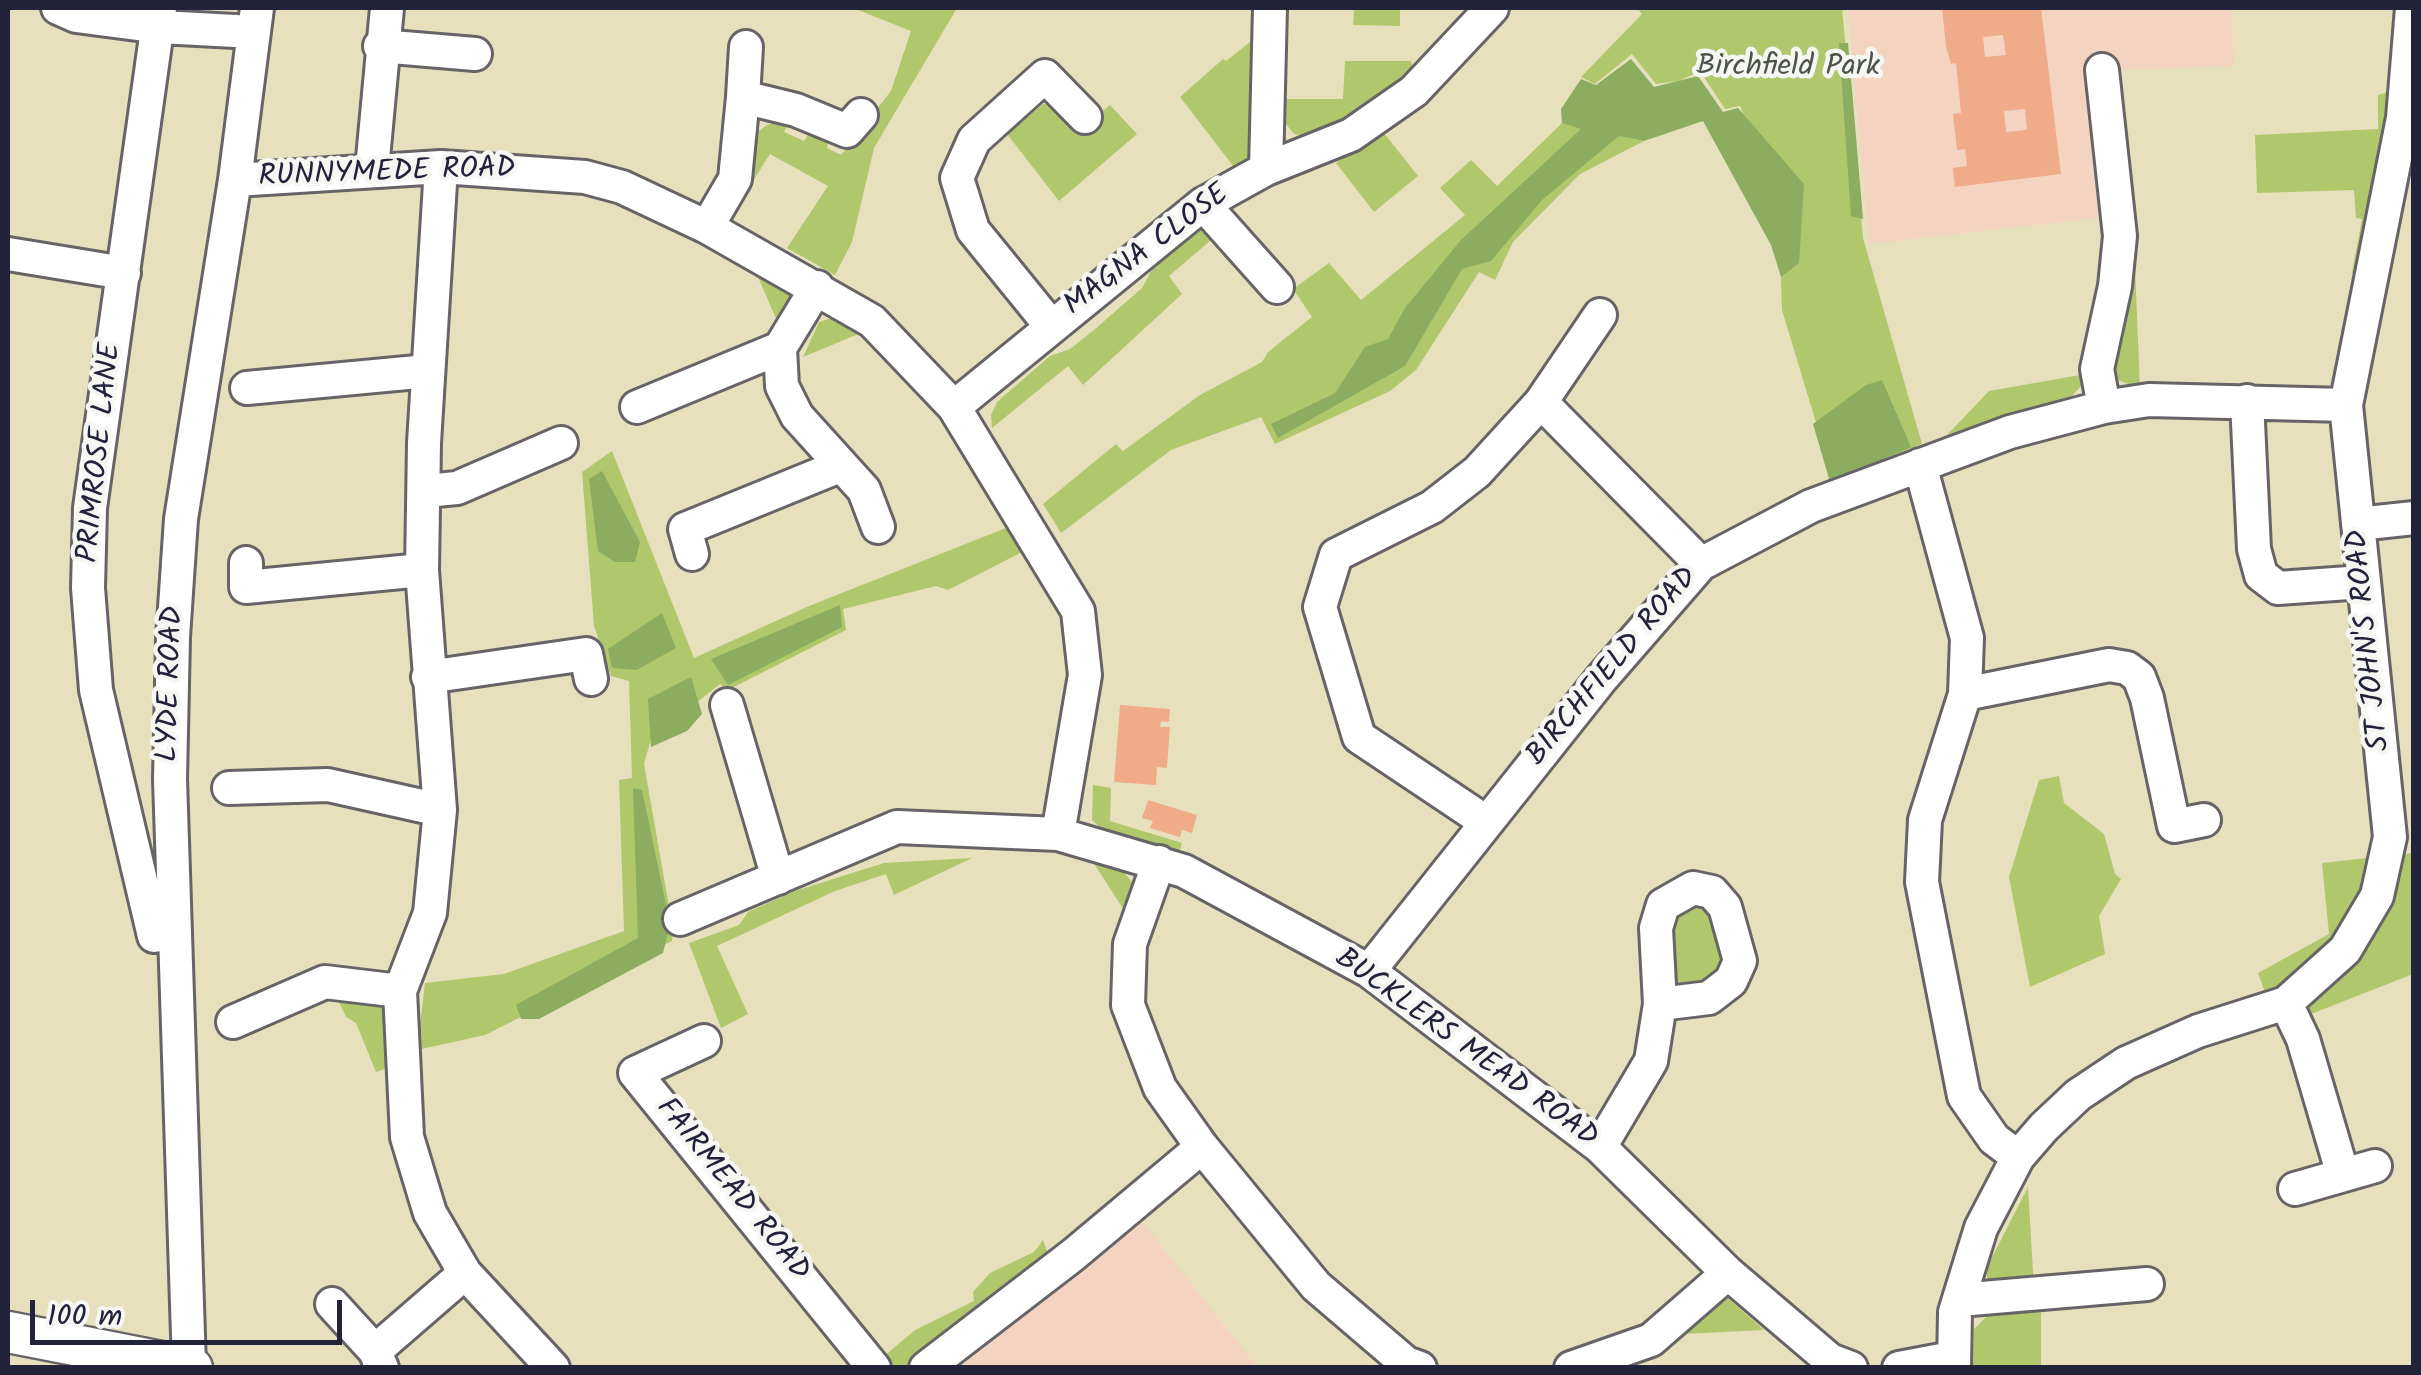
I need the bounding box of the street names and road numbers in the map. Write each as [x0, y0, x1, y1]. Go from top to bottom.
street label: RUNNYMEDE ROAD [258, 153, 516, 197]
street label: MAGNA CLOSE [1058, 178, 1238, 326]
street label: PRIMROSE LANE [73, 341, 131, 565]
street label: ST JOHN'S ROAD [2341, 527, 2401, 753]
street label: BIRCHFIELD ROAD [1521, 562, 1707, 774]
street label: LYDE ROAD [152, 605, 194, 763]
street label: BUCKLERS MEAD ROAD [1326, 942, 1604, 1158]
street label: FAIRMEAD ROAD [646, 1092, 816, 1290]

